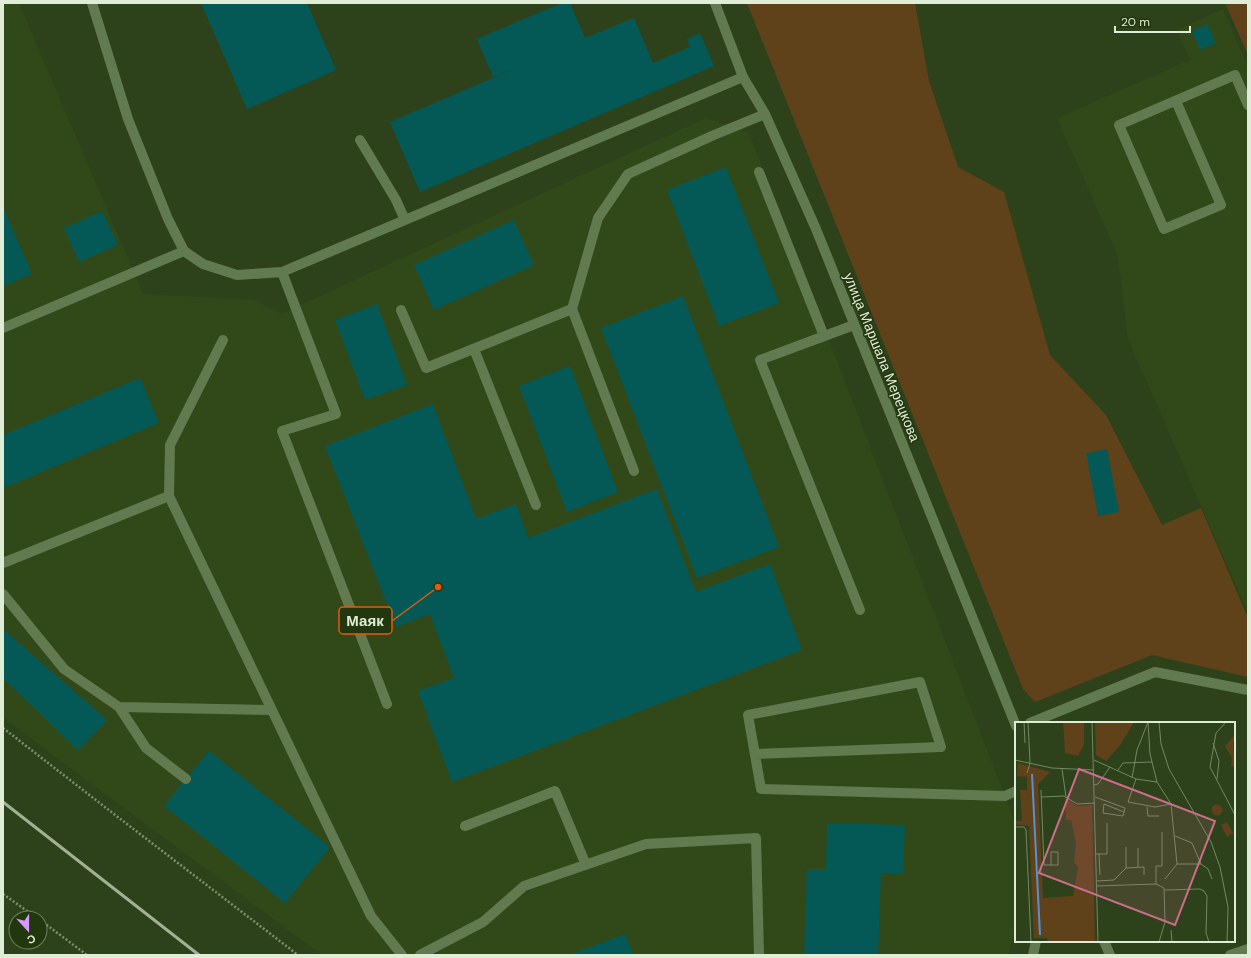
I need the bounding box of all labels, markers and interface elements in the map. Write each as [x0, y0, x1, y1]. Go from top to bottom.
scale bar [1115, 8, 1190, 34]
text: 20 m [1121, 14, 1150, 30]
street label: улица Маршала Мерецкова [840, 270, 924, 444]
callout: Маяк [339, 607, 392, 634]
text: Маяк [346, 611, 384, 631]
inset map [1015, 722, 1235, 942]
north arrow [8, 910, 48, 950]
text: С [25, 931, 38, 947]

